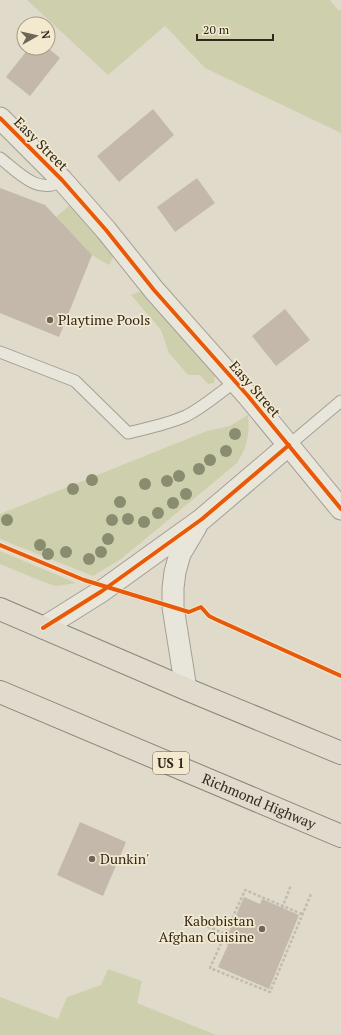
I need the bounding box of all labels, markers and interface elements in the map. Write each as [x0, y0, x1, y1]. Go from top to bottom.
north arrow [16, 16, 56, 56]
scale bar [197, 16, 273, 42]
text: 20 m [203, 22, 230, 37]
text: N [38, 30, 54, 40]
street label: Easy Street [10, 112, 73, 175]
place label: Playtime Pools [58, 310, 150, 329]
marker: Playtime Pools [45, 315, 55, 325]
street label: Easy Street [226, 356, 286, 422]
road number: US 1 [153, 752, 189, 774]
street label: Richmond Highway [199, 768, 320, 834]
place label: Dunkin' [100, 849, 149, 868]
marker: Dunkin' [87, 854, 97, 864]
place label: Kabobistan Afghan Cuisine [159, 911, 255, 946]
marker: Kabobistan Afghan Cuisine [257, 924, 267, 934]

